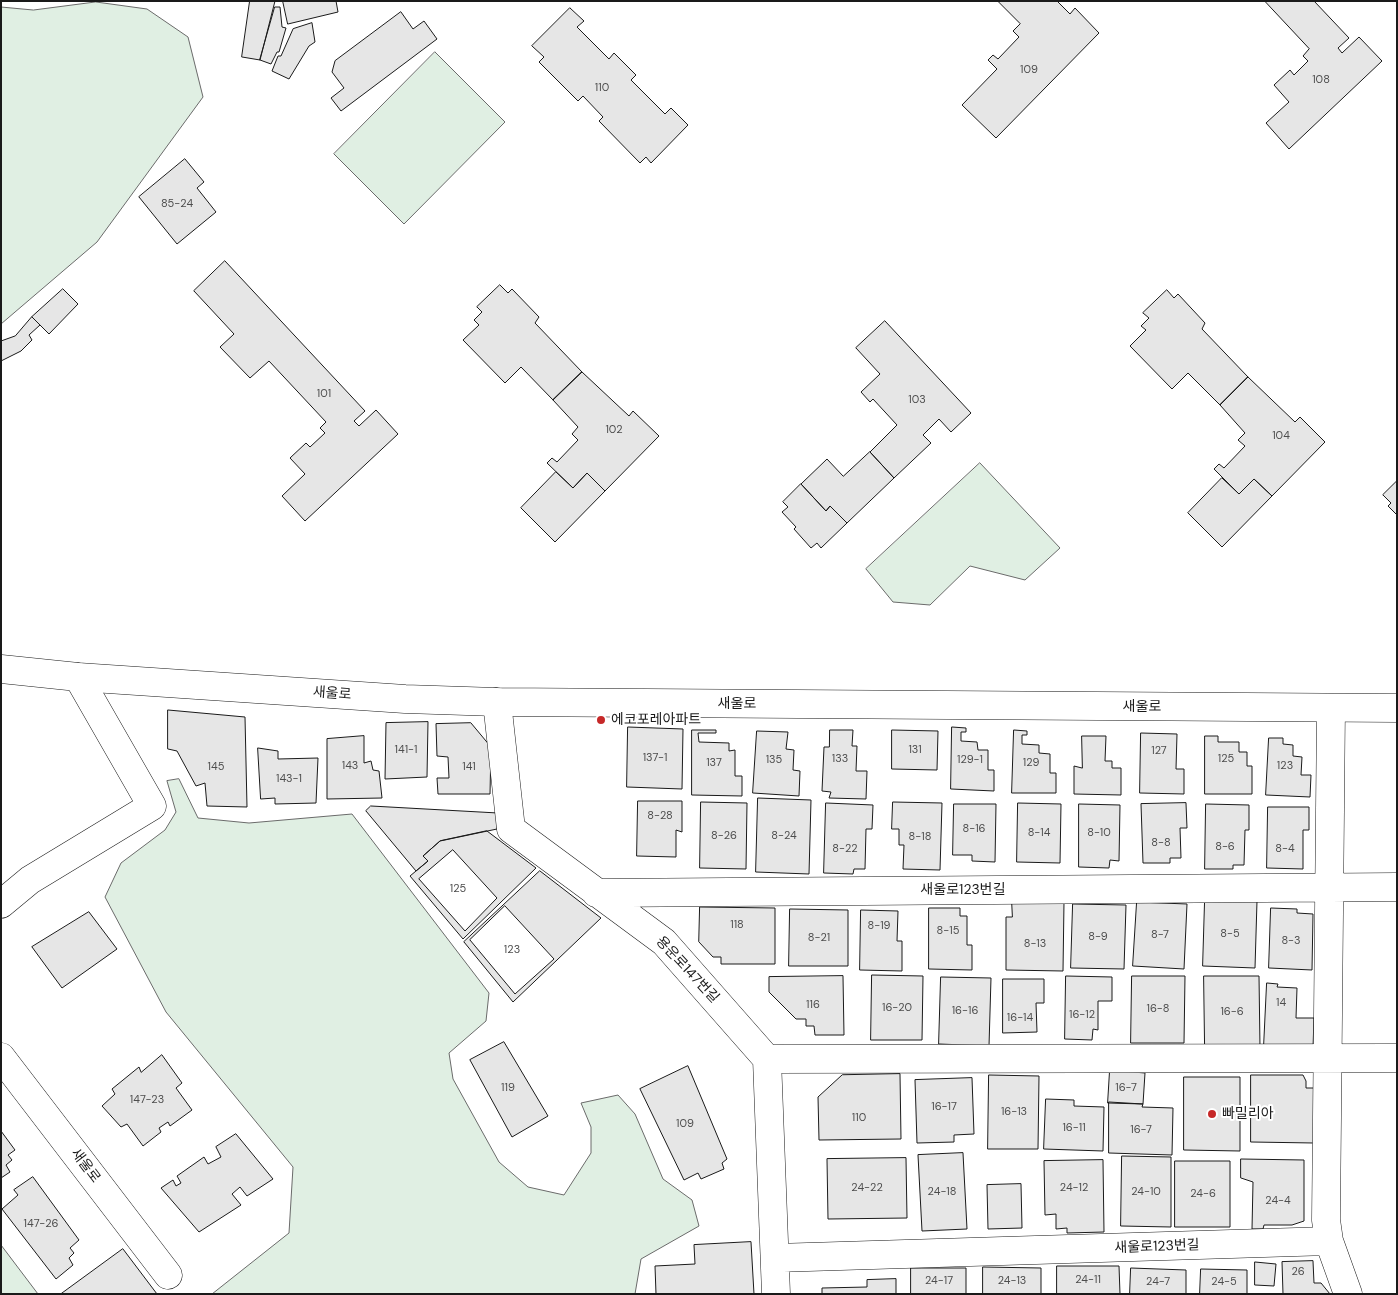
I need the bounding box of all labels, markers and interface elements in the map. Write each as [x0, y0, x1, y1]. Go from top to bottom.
house number: 109 [1020, 63, 1038, 77]
house number: 108 [1312, 73, 1330, 87]
house number: 110 [595, 81, 609, 95]
house number: 85-24 [161, 197, 193, 211]
house number: 101 [317, 387, 331, 401]
house number: 103 [908, 393, 926, 407]
house number: 102 [605, 423, 623, 437]
house number: 104 [1272, 429, 1290, 443]
street label: 새울로 [312, 684, 352, 704]
street label: 새울로 [718, 696, 756, 712]
street label: 새울로 [1123, 699, 1161, 715]
place label: 에코포레아파트 [611, 712, 701, 728]
marker: 에코포레아파트 [595, 714, 607, 726]
house number: 141-1 [395, 743, 417, 757]
house number: 131 [908, 743, 922, 757]
house number: 127 [1151, 744, 1167, 758]
house number: 137-1 [643, 751, 667, 765]
house number: 133 [832, 752, 848, 766]
house number: 125 [1218, 752, 1234, 766]
house number: 135 [766, 753, 782, 767]
house number: 129-1 [957, 753, 983, 767]
house number: 137 [706, 756, 722, 770]
house number: 129 [1023, 756, 1039, 770]
house number: 143 [342, 759, 358, 773]
house number: 123 [1277, 759, 1293, 773]
house number: 145 [208, 760, 224, 774]
house number: 141 [462, 760, 476, 774]
house number: 143-1 [276, 772, 302, 786]
house number: 8-28 [647, 809, 673, 823]
house number: 8-16 [963, 822, 985, 836]
house number: 8-14 [1028, 826, 1050, 840]
house number: 8-10 [1087, 826, 1111, 840]
house number: 8-26 [711, 829, 737, 843]
house number: 8-24 [771, 829, 797, 843]
house number: 8-18 [909, 830, 931, 844]
house number: 8-8 [1151, 836, 1171, 850]
house number: 8-6 [1215, 840, 1235, 854]
house number: 8-22 [832, 842, 858, 856]
house number: 8-4 [1275, 842, 1295, 856]
house number: 125 [450, 882, 466, 896]
street label: 새울로123번길 [920, 882, 1006, 898]
house number: 118 [730, 918, 744, 932]
house number: 8-19 [868, 919, 890, 933]
house number: 8-15 [937, 924, 959, 938]
house number: 8-5 [1220, 927, 1240, 941]
house number: 8-7 [1151, 928, 1169, 942]
house number: 8-9 [1088, 930, 1108, 944]
house number: 8-21 [808, 931, 830, 945]
street label: 용운로147번길 [652, 933, 722, 1007]
house number: 8-3 [1281, 934, 1301, 948]
house number: 8-13 [1024, 937, 1046, 951]
house number: 123 [504, 943, 520, 957]
house number: 14 [1276, 996, 1286, 1010]
house number: 116 [806, 998, 820, 1012]
house number: 16-20 [882, 1001, 912, 1015]
house number: 16-8 [1147, 1002, 1169, 1016]
house number: 16-16 [952, 1004, 978, 1018]
house number: 16-6 [1220, 1005, 1244, 1019]
house number: 16-12 [1069, 1008, 1095, 1022]
house number: 16-14 [1007, 1011, 1033, 1025]
house number: 119 [501, 1081, 515, 1095]
house number: 16-7 [1115, 1081, 1137, 1095]
house number: 147-23 [130, 1093, 164, 1107]
house number: 16-17 [931, 1100, 957, 1114]
house number: 16-13 [1001, 1105, 1027, 1119]
place label: 빠밀리아 [1222, 1106, 1274, 1122]
marker: 빠밀리아 [1206, 1108, 1218, 1120]
house number: 110 [852, 1111, 866, 1125]
house number: 109 [676, 1117, 694, 1131]
house number: 16-11 [1062, 1121, 1086, 1135]
house number: 16-7 [1130, 1123, 1152, 1137]
street label: 새울로 [67, 1146, 103, 1186]
house number: 24-22 [851, 1181, 883, 1195]
house number: 24-12 [1060, 1181, 1088, 1195]
house number: 24-18 [928, 1185, 956, 1199]
house number: 24-10 [1131, 1185, 1161, 1199]
house number: 24-6 [1190, 1187, 1216, 1201]
house number: 24-4 [1265, 1194, 1291, 1208]
house number: 147-26 [24, 1217, 58, 1231]
street label: 새울로123번길 [1114, 1237, 1200, 1257]
house number: 26 [1291, 1265, 1305, 1279]
house number: 24-11 [1075, 1273, 1101, 1287]
house number: 24-17 [925, 1274, 953, 1288]
house number: 24-13 [998, 1274, 1026, 1288]
house number: 24-7 [1146, 1275, 1170, 1289]
house number: 24-5 [1211, 1275, 1237, 1289]

